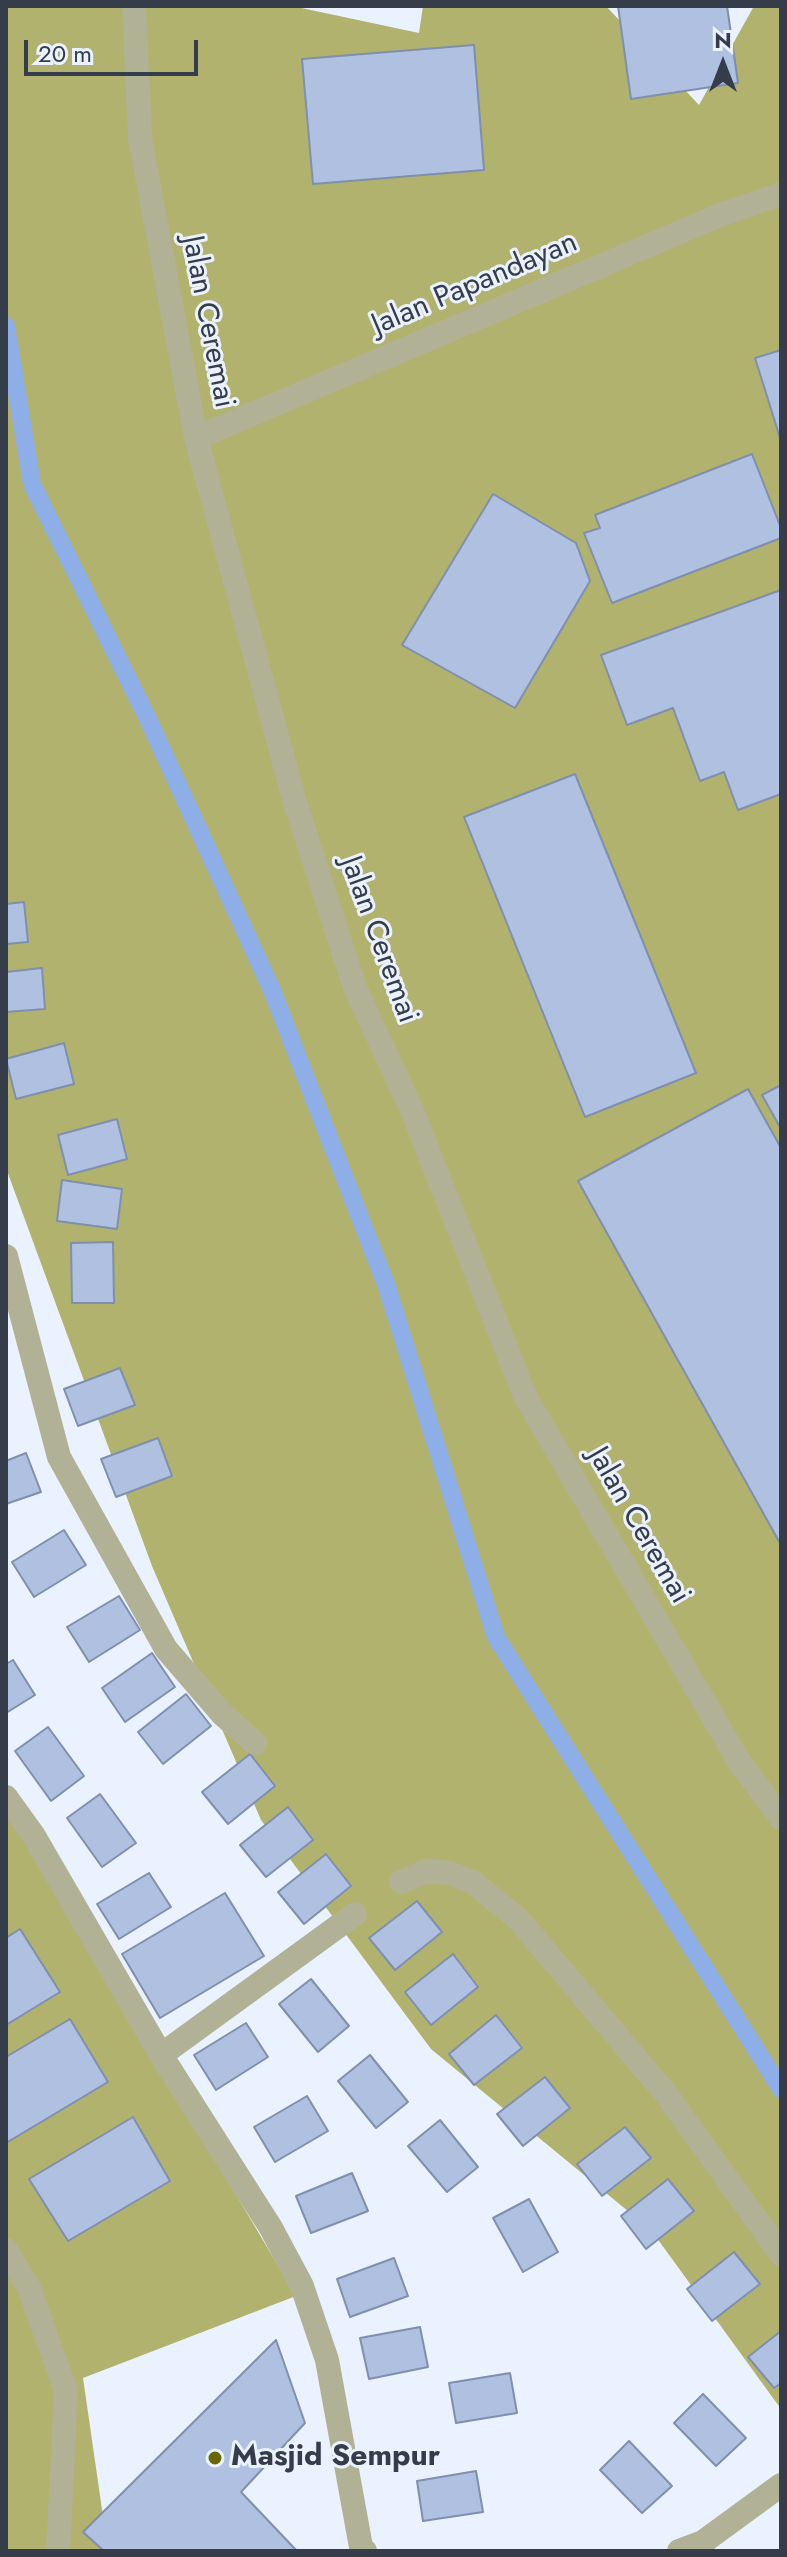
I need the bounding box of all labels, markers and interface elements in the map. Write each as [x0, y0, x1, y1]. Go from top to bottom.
scale bar [28, 24, 202, 74]
north arrow [683, 24, 763, 104]
text: N [714, 24, 732, 56]
text: 20 m [38, 36, 92, 71]
street label: Jalan Papandayan [367, 226, 583, 344]
street label: Jalan Ceremai [173, 233, 241, 411]
street label: Jalan Ceremai [331, 852, 425, 1028]
street label: Jalan Ceremai [579, 1441, 697, 1611]
place label: Masjid Sempur [231, 2440, 440, 2476]
marker: Masjid Sempur [206, 2449, 224, 2467]

